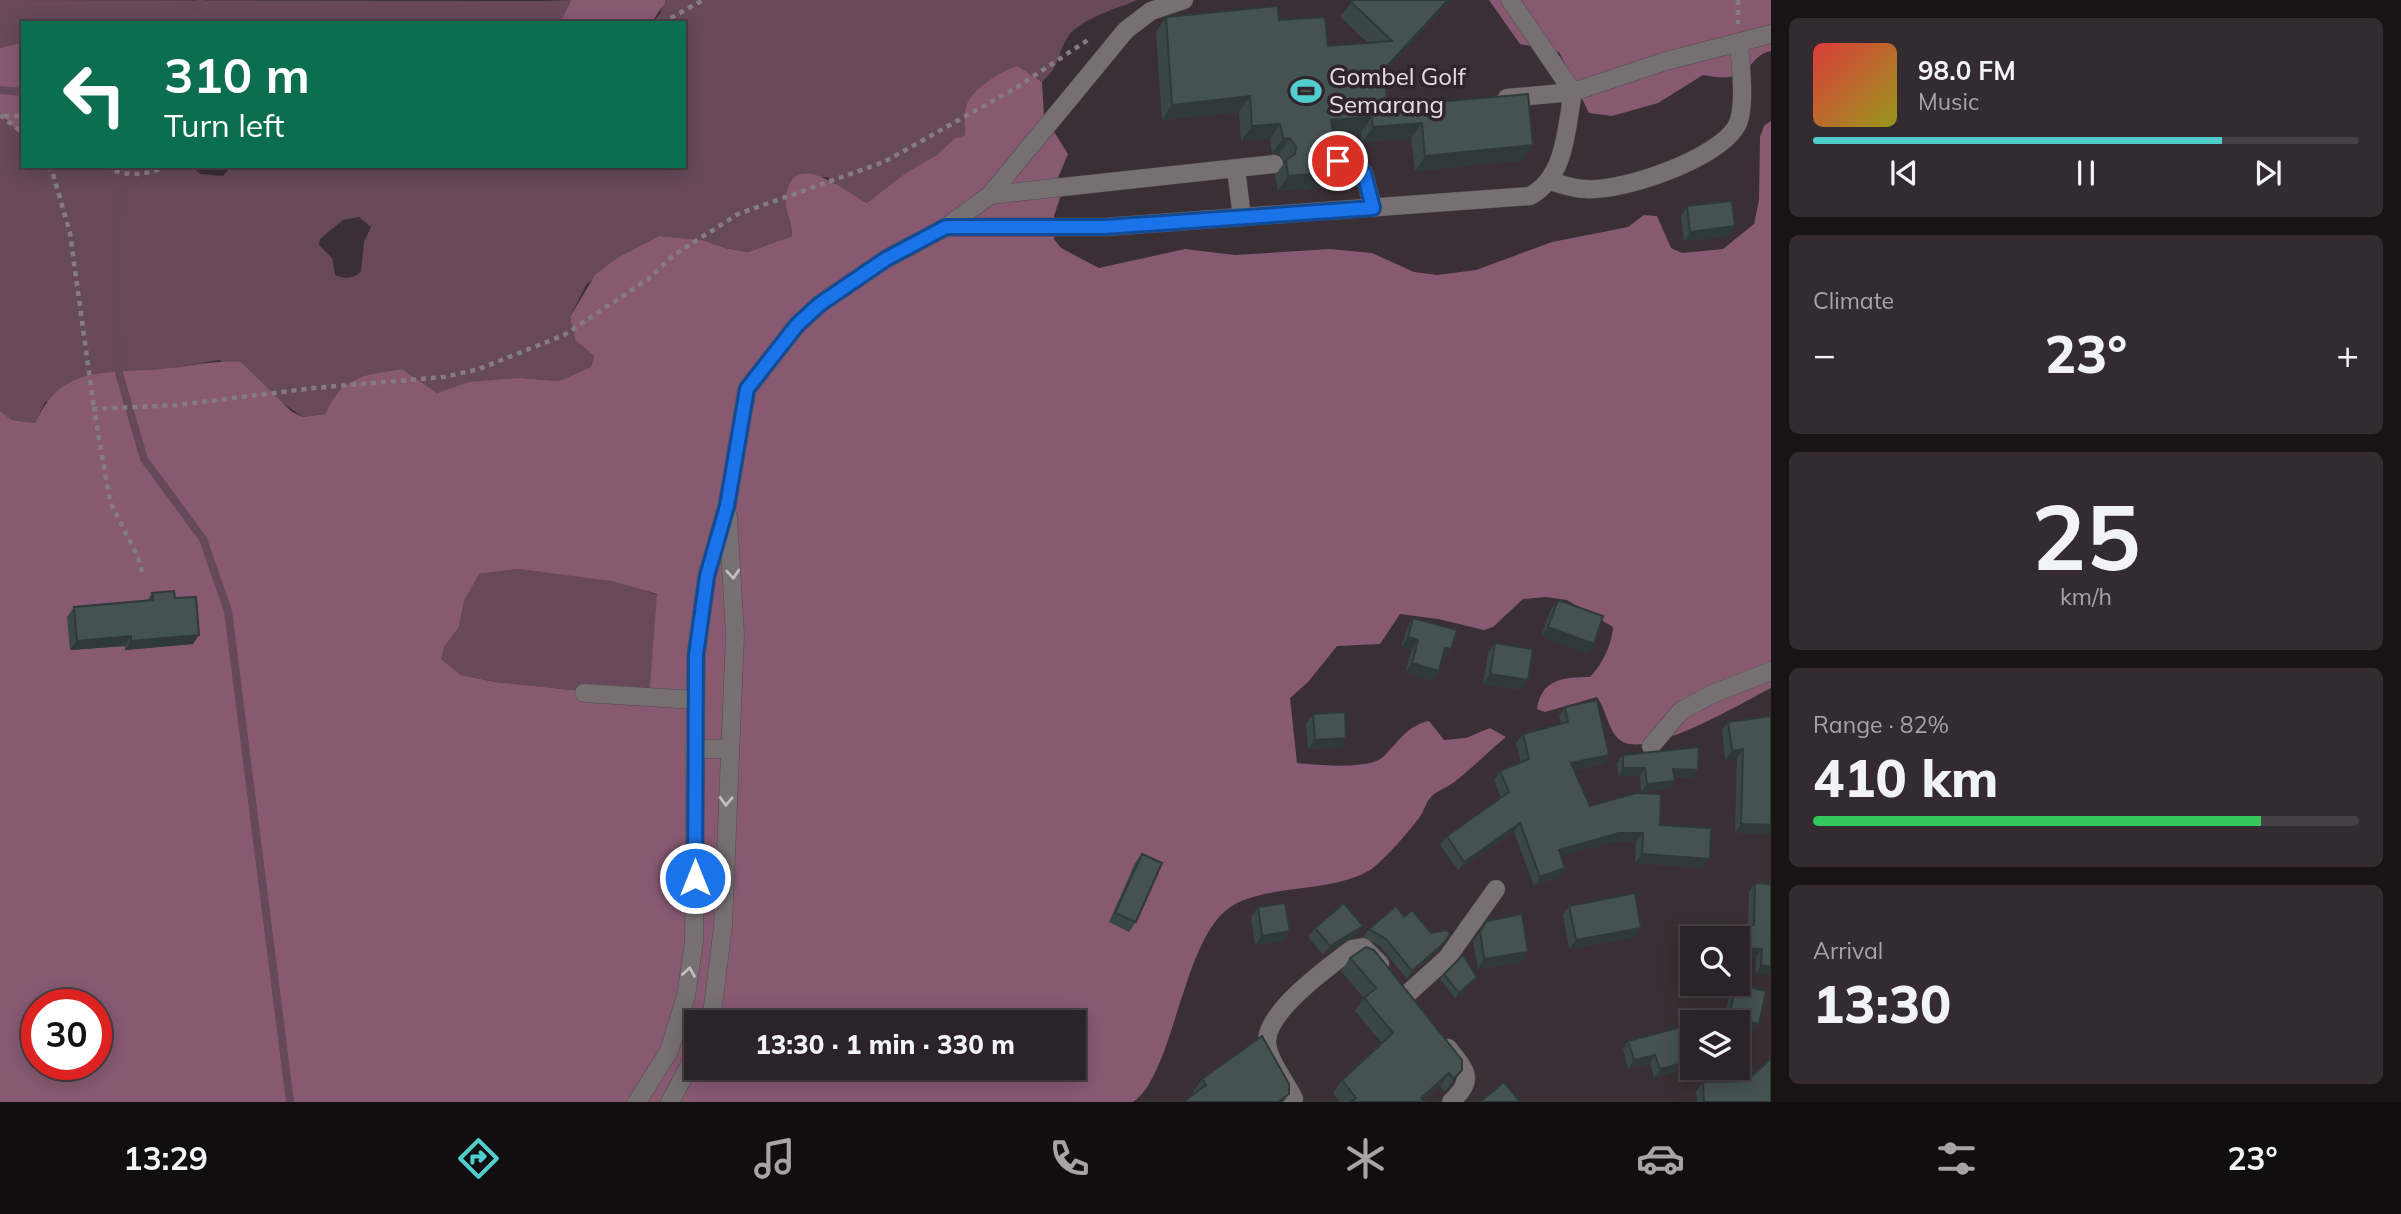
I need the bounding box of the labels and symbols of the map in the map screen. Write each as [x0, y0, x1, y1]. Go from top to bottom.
place label: Gombel Golf Semarang [1329, 61, 1467, 119]
sports icon: Gombel Golf Semarang [1289, 74, 1323, 108]
pin [1308, 131, 1368, 191]
one-way arrow [725, 569, 740, 580]
one-way arrow [719, 796, 734, 807]
position arrow [658, 841, 732, 915]
one-way arrow [682, 966, 697, 978]
speed limit sign: 30 [21, 989, 112, 1080]

